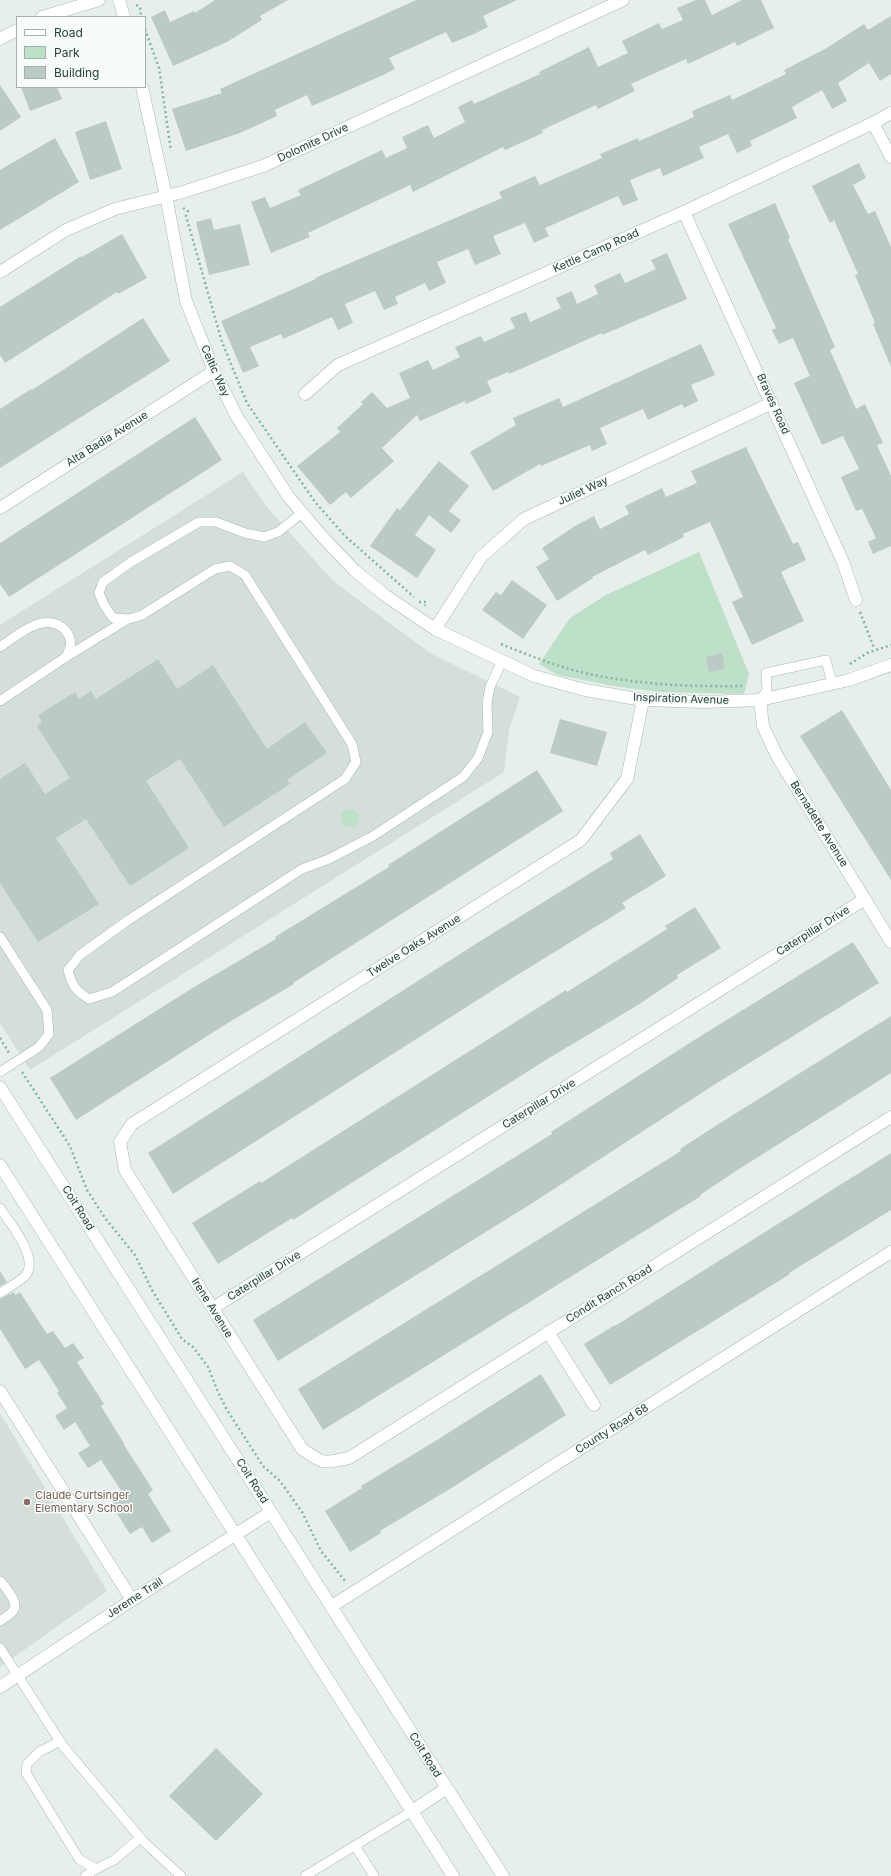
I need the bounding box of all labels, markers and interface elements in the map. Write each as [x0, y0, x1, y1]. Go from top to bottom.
legend [16, 16, 146, 88]
text: Road [54, 25, 83, 40]
text: Park [54, 45, 80, 60]
text: Building [54, 65, 99, 80]
street label: Dolomite Drive [276, 121, 350, 165]
street label: Kettle Camp Road [551, 226, 641, 276]
street label: Celtic Way [198, 343, 232, 399]
street label: Braves Road [754, 372, 792, 436]
street label: Alta Badia Avenue [64, 408, 150, 470]
street label: Juliet Way [556, 474, 610, 508]
street label: Inspiration Avenue [633, 691, 729, 707]
street label: Bernadette Avenue [787, 779, 851, 869]
street label: Caterpillar Drive [774, 903, 852, 959]
street label: Twelve Oaks Avenue [365, 912, 463, 980]
street label: Caterpillar Drive [500, 1076, 578, 1132]
street label: Coit Road [59, 1183, 97, 1233]
street label: Caterpillar Drive [225, 1248, 303, 1304]
street label: Condit Ranch Road [563, 1262, 655, 1326]
street label: Irene Avenue [188, 1276, 236, 1340]
street label: County Road 68 [573, 1401, 651, 1457]
street label: Coit Road [233, 1456, 271, 1506]
place label: Claude Curtsinger Elementary School [35, 1489, 132, 1515]
marker: Claude Curtsinger Elementary School [22, 1497, 32, 1507]
street label: Jereme Trail [104, 1575, 166, 1621]
street label: Coit Road [406, 1730, 444, 1780]

